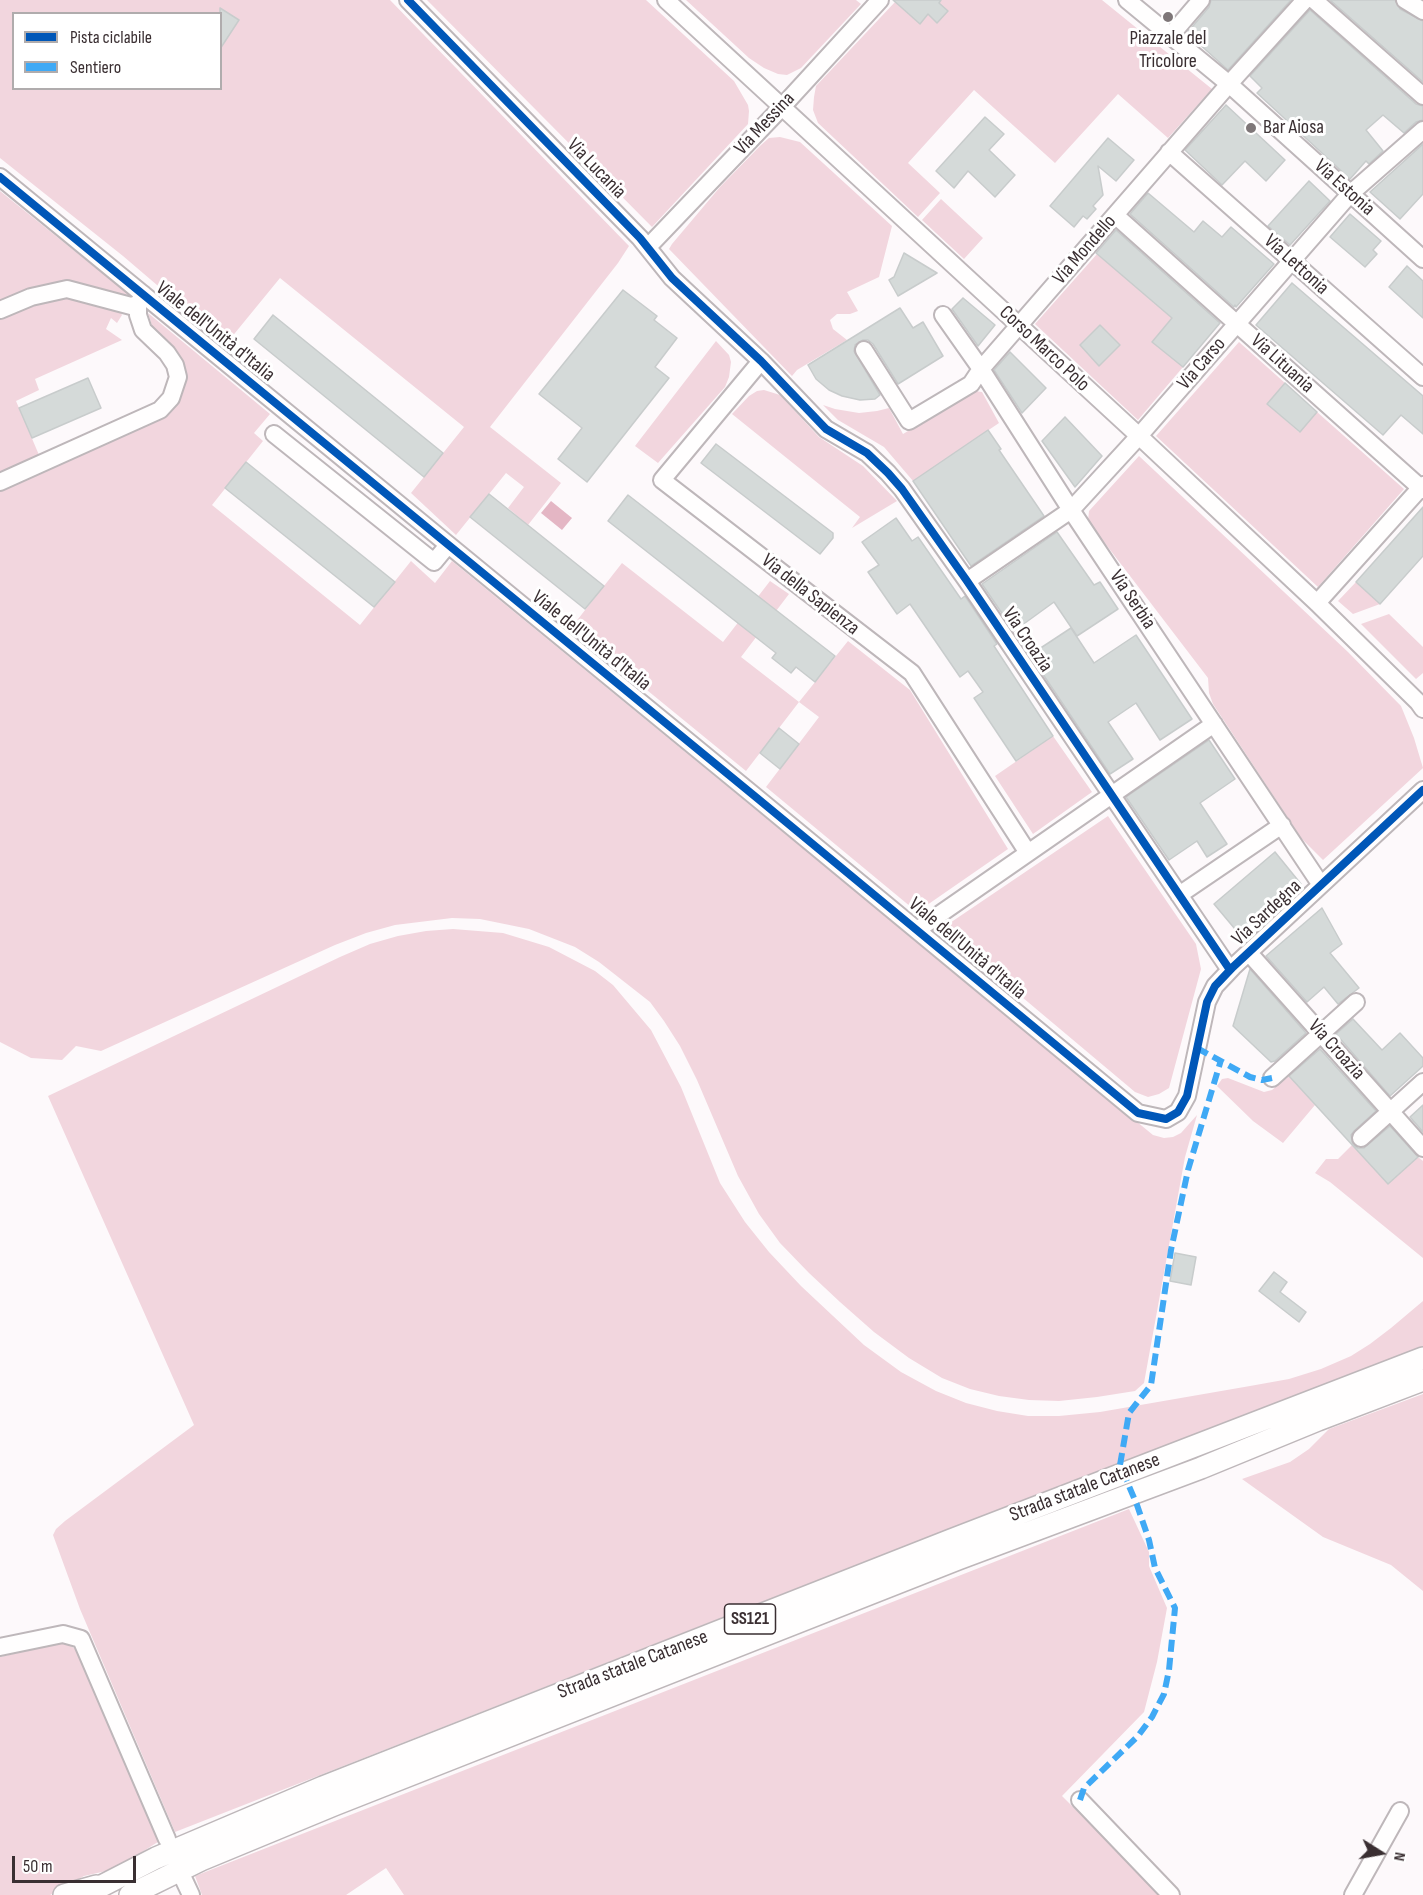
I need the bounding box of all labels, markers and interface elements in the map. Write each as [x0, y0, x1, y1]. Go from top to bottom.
marker: Piazzale del Tricolore [1161, 10, 1175, 24]
legend [12, 12, 222, 90]
text: Pista ciclabile [70, 27, 152, 48]
place label: Piazzale del Tricolore [1130, 27, 1206, 74]
text: Sentiero [70, 57, 121, 78]
street label: Via Messina [730, 87, 800, 161]
place label: Bar Aiosa [1263, 116, 1324, 140]
marker: Bar Aiosa [1244, 121, 1258, 135]
street label: Via Lucania [561, 134, 631, 204]
street label: Via Estonia [1309, 155, 1379, 221]
street label: Via Mondello [1048, 210, 1122, 290]
street label: Via Lettonia [1259, 230, 1333, 300]
street label: Viale dell'Unità d'Italia [151, 277, 279, 387]
street label: Corso Marco Polo [994, 301, 1094, 397]
street label: Via Lituania [1245, 329, 1319, 399]
street label: Via Carso [1173, 333, 1231, 395]
street label: Via della Sapienza [756, 549, 864, 641]
street label: Via Serbia [1104, 566, 1160, 634]
street label: Viale dell'Unità d'Italia [527, 586, 655, 696]
street label: Via Croazia [997, 603, 1057, 677]
street label: Via Sardegna [1227, 875, 1307, 951]
street label: Viale dell'Unità d'Italia [903, 893, 1031, 1005]
street label: Via Croazia [1303, 1015, 1369, 1085]
street label: Strada statale Catanese [1006, 1448, 1164, 1528]
road number: SS121 [724, 1604, 776, 1634]
street label: Strada statale Catanese [554, 1625, 712, 1705]
north arrow [1351, 1823, 1411, 1883]
scale bar [15, 1844, 140, 1882]
text: N [1389, 1851, 1409, 1863]
text: 50 m [23, 1856, 53, 1877]

